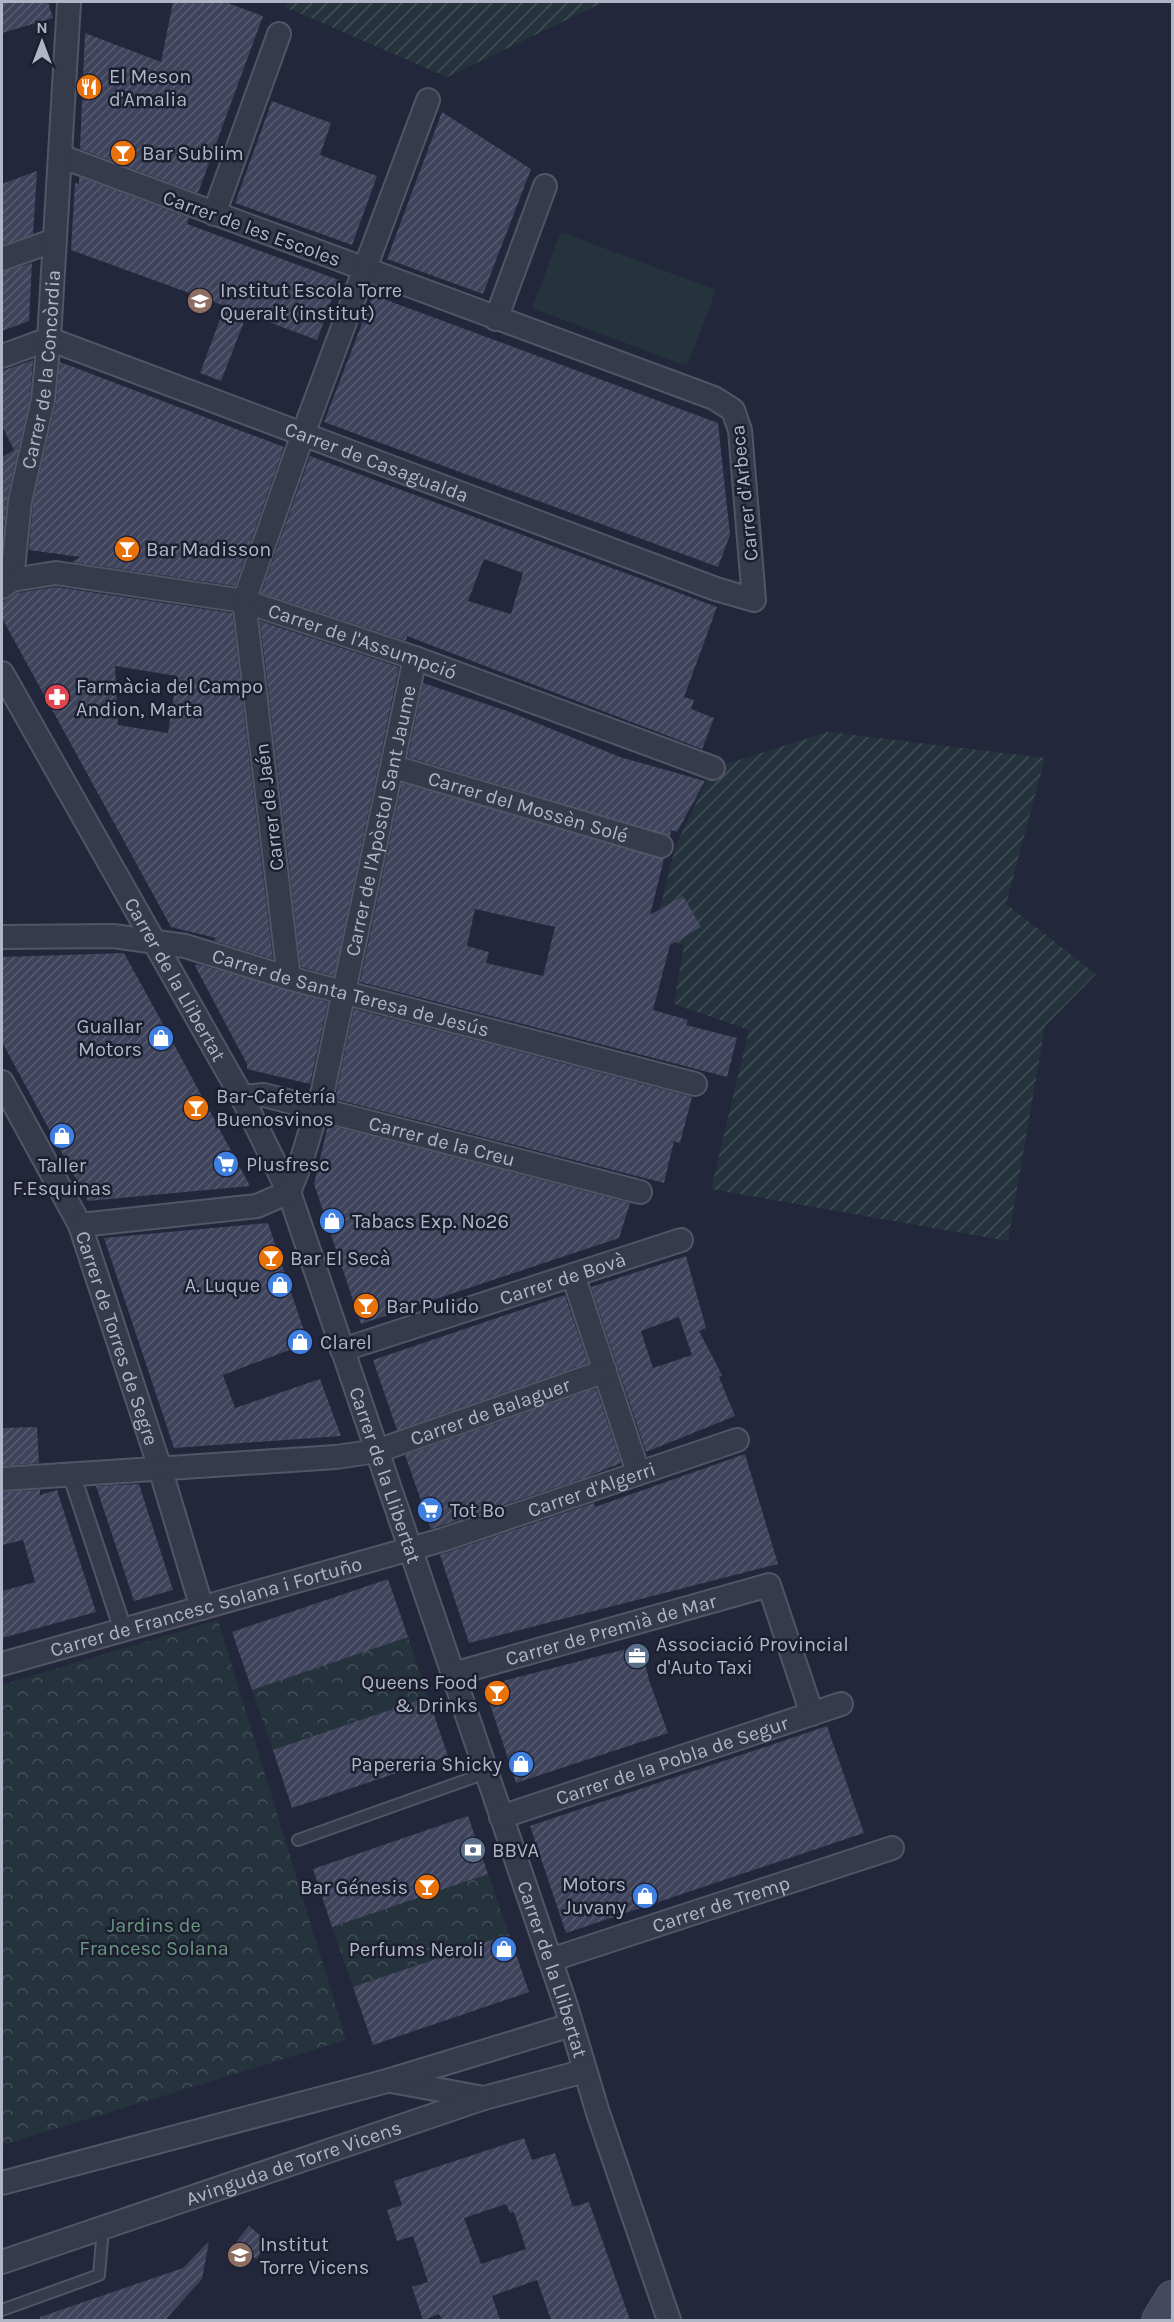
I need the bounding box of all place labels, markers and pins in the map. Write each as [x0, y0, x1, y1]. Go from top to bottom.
place label: El Meson d'Amalia [109, 65, 191, 111]
restaurant icon: El Meson d'Amalia [74, 72, 104, 102]
bar icon: Bar Sublim [108, 138, 138, 168]
place label: Bar Sublim [142, 142, 244, 165]
place label: Institut Escola Torre Queralt (institut) [220, 279, 402, 325]
school or university icon: Institut Escola Torre Queralt (institut) [185, 286, 215, 316]
bar icon: Bar Madisson [112, 534, 142, 564]
place label: Bar Madisson [146, 538, 271, 561]
place label: Farmàcia del Campo Andion, Marta [76, 675, 263, 721]
pharmacy icon: Farmàcia del Campo Andion, Marta [42, 682, 72, 712]
place label: Guallar Motors [77, 1015, 143, 1061]
shop icon: Guallar Motors [146, 1023, 176, 1053]
place label: Bar-Cafetería Buenosvinos [216, 1085, 336, 1131]
bar icon: Bar-Cafetería Buenosvinos [181, 1093, 211, 1123]
shop icon: Taller F.Esquinas [47, 1121, 77, 1151]
supermarket icon: Plusfresc [211, 1149, 241, 1179]
place label: Plusfresc [246, 1153, 330, 1176]
place label: Taller F.Esquinas [12, 1154, 112, 1200]
shop icon: Tabacs Exp. Nº26 [317, 1206, 347, 1236]
place label: Tabacs Exp. Nº26 [352, 1210, 509, 1233]
bar icon: Bar El Secà [256, 1243, 286, 1273]
place label: Bar El Secà [290, 1247, 391, 1270]
shop icon: A. Luque [265, 1270, 295, 1300]
place label: A. Luque [185, 1274, 260, 1297]
bar icon: Bar Pulido [351, 1291, 381, 1321]
place label: Bar Pulido [386, 1295, 479, 1318]
shop icon: Clarel [285, 1327, 315, 1357]
place label: Clarel [320, 1331, 372, 1354]
supermarket icon: Tot Bo [415, 1495, 445, 1525]
place label: Tot Bo [450, 1499, 505, 1522]
place label: Associació Provincial d'Auto Taxi [656, 1633, 849, 1679]
office icon: Associació Provincial d'Auto Taxi [622, 1641, 652, 1671]
place label: Queens Food & Drinks [361, 1671, 478, 1717]
bar icon: Queens Food & Drinks [482, 1678, 512, 1708]
shop icon: Papereria Shicky [506, 1749, 536, 1779]
place label: Papereria Shicky [351, 1753, 502, 1776]
bank icon: BBVA [458, 1835, 488, 1865]
place label: BBVA [492, 1839, 539, 1862]
bar icon: Bar Génesis [412, 1872, 442, 1902]
place label: Motors Juvany [562, 1873, 626, 1919]
place label: Bar Génesis [300, 1876, 408, 1899]
shop icon: Motors Juvany [630, 1881, 660, 1911]
shop icon: Perfums Neroli [489, 1934, 519, 1964]
place label: Perfums Neroli [349, 1938, 484, 1961]
place label: Institut Torre Vicens [260, 2233, 369, 2279]
school or university icon: Institut Torre Vicens [225, 2240, 255, 2270]

